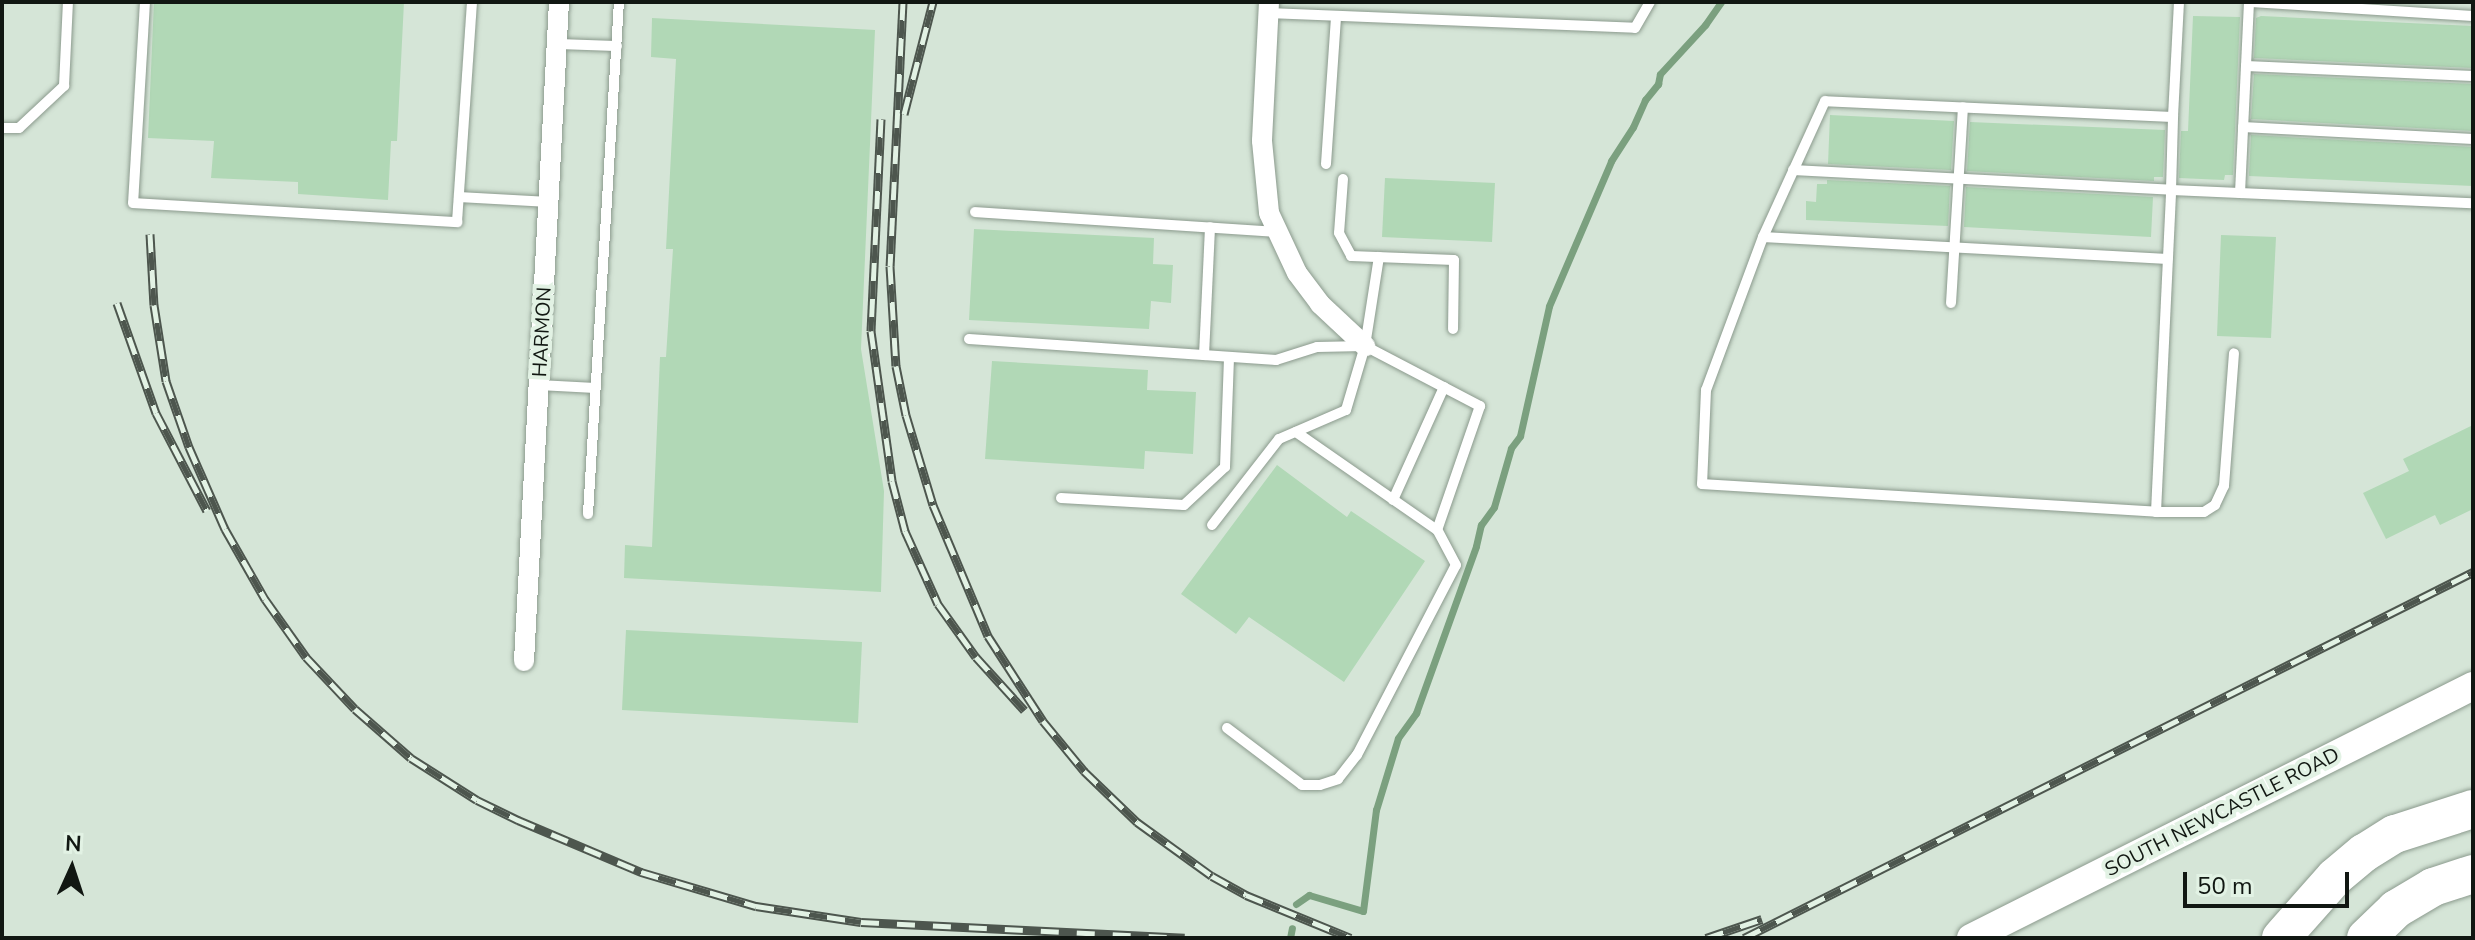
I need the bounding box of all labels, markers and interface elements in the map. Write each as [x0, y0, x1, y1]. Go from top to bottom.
street label: HARMON [528, 286, 556, 378]
street label: SOUTH NEWCASTLE ROAD [2101, 742, 2343, 882]
north arrow [32, 828, 112, 908]
text: N [64, 829, 82, 859]
scale bar [2187, 856, 2353, 906]
text: 50 m [2197, 870, 2253, 902]

